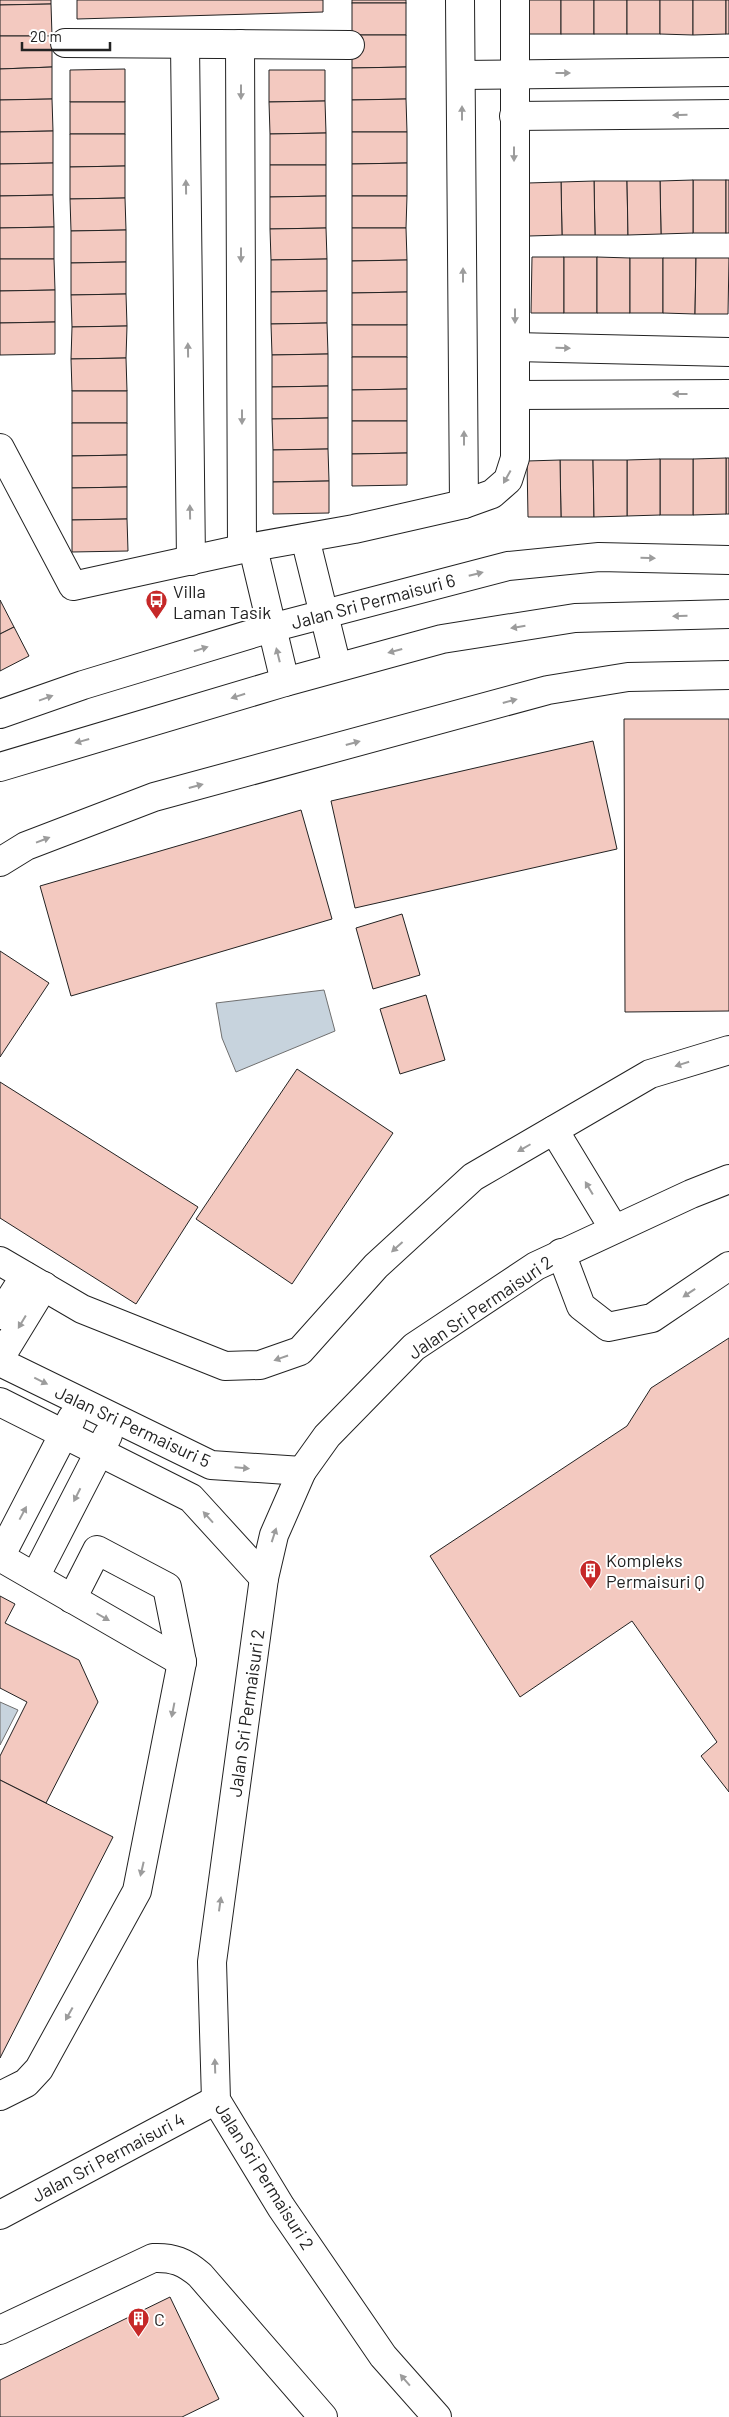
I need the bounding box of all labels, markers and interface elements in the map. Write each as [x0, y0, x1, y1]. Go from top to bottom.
scale bar [22, 20, 110, 52]
text: 20 m [30, 27, 62, 45]
one-way arrow [555, 69, 571, 77]
one-way arrow [237, 85, 245, 101]
one-way arrow [457, 105, 465, 121]
one-way arrow [672, 111, 688, 119]
one-way arrow [510, 146, 518, 162]
one-way arrow [182, 179, 190, 195]
one-way arrow [237, 247, 245, 263]
one-way arrow [459, 267, 467, 283]
one-way arrow [511, 308, 519, 324]
one-way arrow [184, 342, 192, 358]
one-way arrow [556, 344, 572, 352]
one-way arrow [672, 390, 688, 398]
one-way arrow [238, 410, 246, 426]
one-way arrow [460, 429, 468, 445]
one-way arrow [503, 469, 511, 484]
one-way arrow [186, 504, 194, 520]
one-way arrow [640, 554, 656, 562]
street label: Jalan Sri Permaisuri 6 [289, 569, 457, 633]
one-way arrow [468, 570, 483, 578]
place label: Villa Laman Tasik [173, 580, 271, 623]
bus stop icon: Villa Laman Tasik [145, 589, 169, 620]
one-way arrow [672, 612, 688, 620]
one-way arrow [510, 623, 526, 631]
one-way arrow [193, 644, 208, 652]
one-way arrow [273, 647, 281, 662]
one-way arrow [387, 648, 402, 656]
one-way arrow [230, 692, 245, 700]
one-way arrow [39, 694, 54, 702]
one-way arrow [502, 696, 517, 704]
one-way arrow [74, 738, 89, 746]
one-way arrow [345, 739, 360, 747]
one-way arrow [189, 781, 204, 789]
one-way arrow [36, 836, 51, 844]
one-way arrow [675, 1061, 690, 1068]
one-way arrow [517, 1143, 530, 1152]
one-way arrow [584, 1181, 593, 1194]
one-way arrow [391, 1241, 403, 1253]
street label: Jalan Sri Permaisuri 2 [404, 1251, 556, 1363]
one-way arrow [682, 1288, 695, 1298]
one-way arrow [18, 1316, 27, 1329]
one-way arrow [273, 1355, 288, 1362]
one-way arrow [33, 1377, 48, 1386]
street label: Jalan Sri Permaisuri 5 [52, 1380, 214, 1472]
one-way arrow [234, 1464, 250, 1472]
one-way arrow [73, 1488, 81, 1503]
one-way arrow [18, 1507, 27, 1520]
one-way arrow [202, 1510, 213, 1523]
one-way arrow [271, 1528, 279, 1543]
place label: Kompleks Permaisuri Q [606, 1549, 705, 1592]
building icon: Kompleks Permaisuri Q [578, 1558, 602, 1589]
one-way arrow [96, 1612, 110, 1621]
street label: Jalan Sri Permaisuri 2 [223, 1628, 269, 1798]
one-way arrow [168, 1702, 176, 1718]
one-way arrow [138, 1862, 146, 1877]
one-way arrow [216, 1895, 224, 1911]
one-way arrow [65, 2007, 74, 2020]
one-way arrow [211, 2057, 219, 2073]
street label: Jalan Sri Permaisuri 2 [211, 2098, 319, 2254]
street label: Jalan Sri Permaisuri 4 [28, 2107, 188, 2207]
building icon: C [126, 2307, 150, 2338]
place label: C [154, 2308, 165, 2330]
one-way arrow [399, 2374, 410, 2387]

